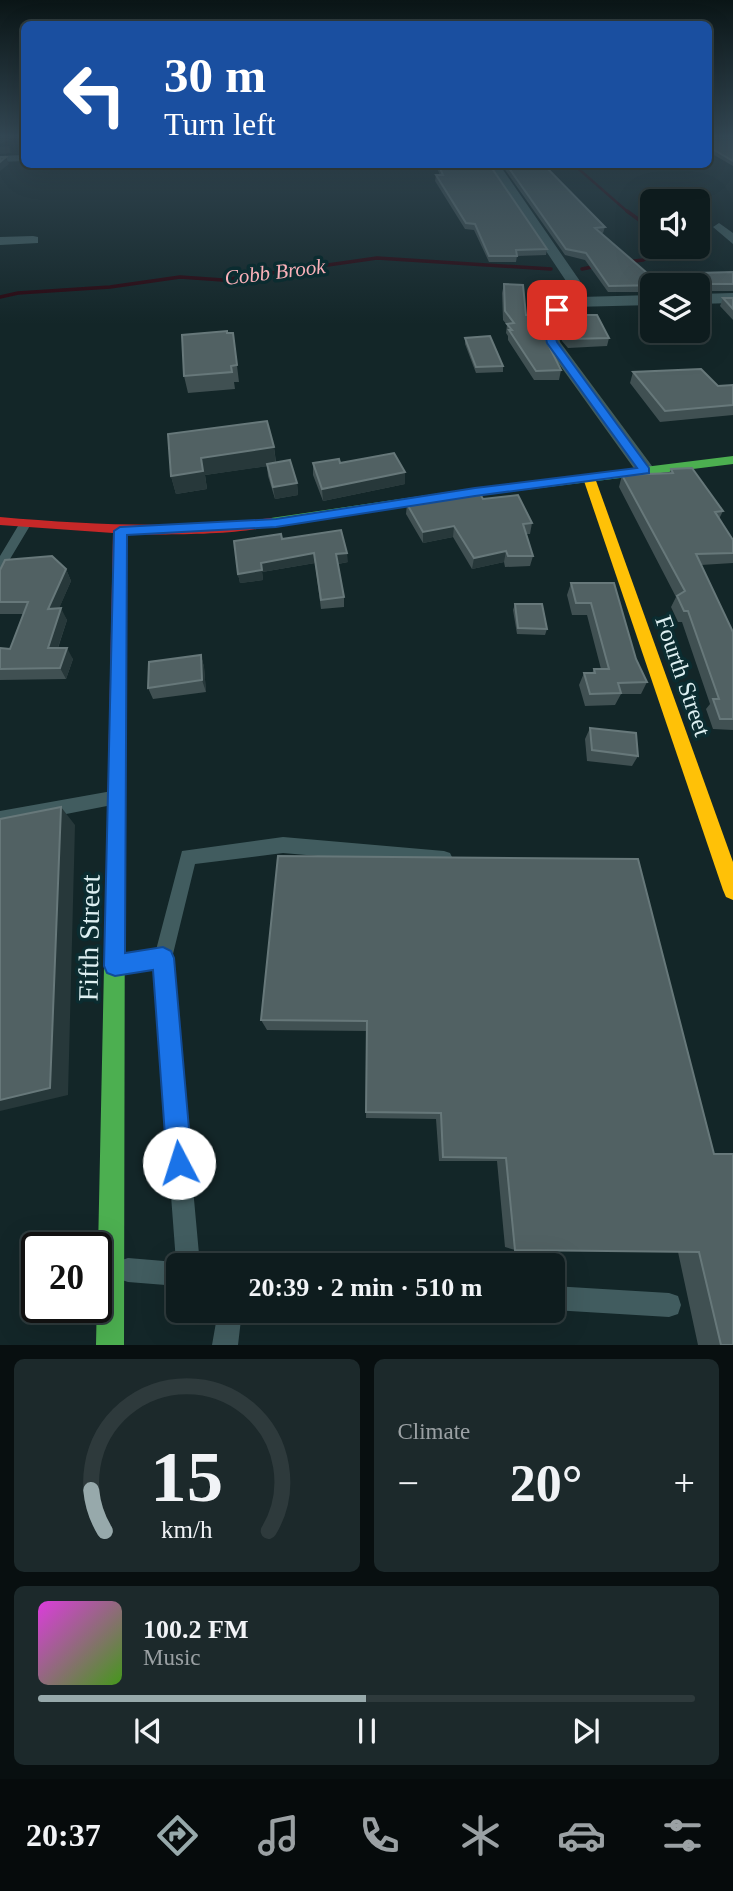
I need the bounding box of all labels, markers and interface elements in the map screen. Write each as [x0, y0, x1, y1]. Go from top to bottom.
text: 30 m [164, 48, 266, 103]
icon: left [49, 49, 140, 140]
text: Turn left [164, 106, 276, 142]
map controls [640, 189, 710, 343]
button: sound [640, 189, 710, 259]
water label: Cobb Brook [223, 254, 327, 290]
button: layers [640, 273, 710, 343]
pin [527, 280, 587, 340]
icon: arrive [538, 291, 576, 329]
street label: Fourth Street [650, 612, 716, 740]
street label: Fifth Street [72, 874, 106, 1002]
position arrow [142, 1126, 216, 1200]
speed limit sign: 20 [21, 1232, 112, 1323]
text: 20:39 · 2 min · 510 m [249, 1273, 483, 1302]
text: Climate [398, 1419, 470, 1444]
text: 15 [150, 1437, 223, 1518]
text: 20° [510, 1455, 583, 1512]
text: − [398, 1462, 419, 1504]
text: + [674, 1462, 695, 1504]
text: km/h [161, 1516, 213, 1543]
text: 100.2 FM [143, 1615, 248, 1644]
text: Music [143, 1645, 201, 1670]
icon: previous [129, 1712, 167, 1750]
icon: pause [348, 1712, 386, 1750]
icon: next [567, 1712, 605, 1750]
icon: directions [153, 1811, 202, 1860]
icon: music [254, 1811, 303, 1860]
icon: phone [355, 1811, 404, 1860]
icon: climate [456, 1811, 505, 1860]
icon: car [557, 1811, 606, 1860]
icon: filters [658, 1811, 707, 1860]
text: 20:37 [26, 1817, 101, 1853]

